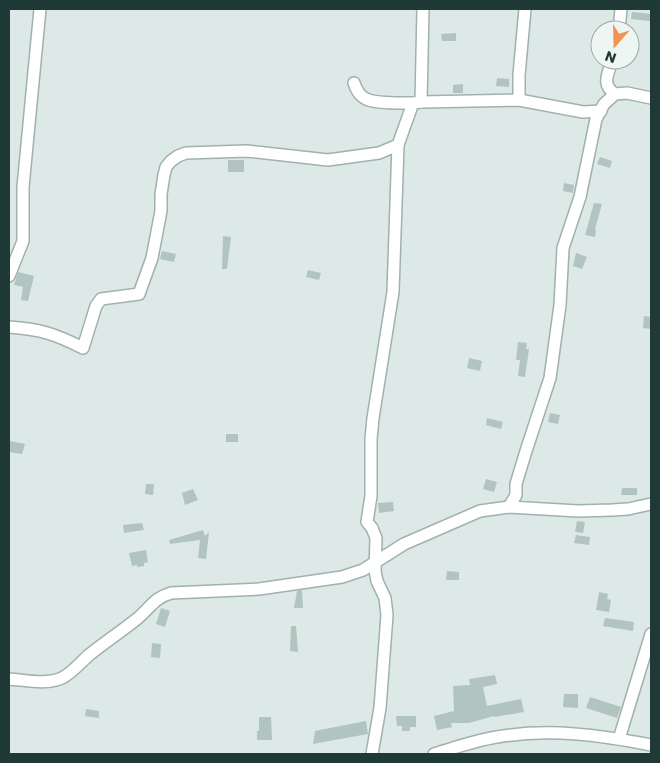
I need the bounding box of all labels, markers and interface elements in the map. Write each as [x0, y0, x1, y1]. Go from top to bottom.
north arrow [590, 20, 640, 70]
text: N [602, 46, 619, 68]

